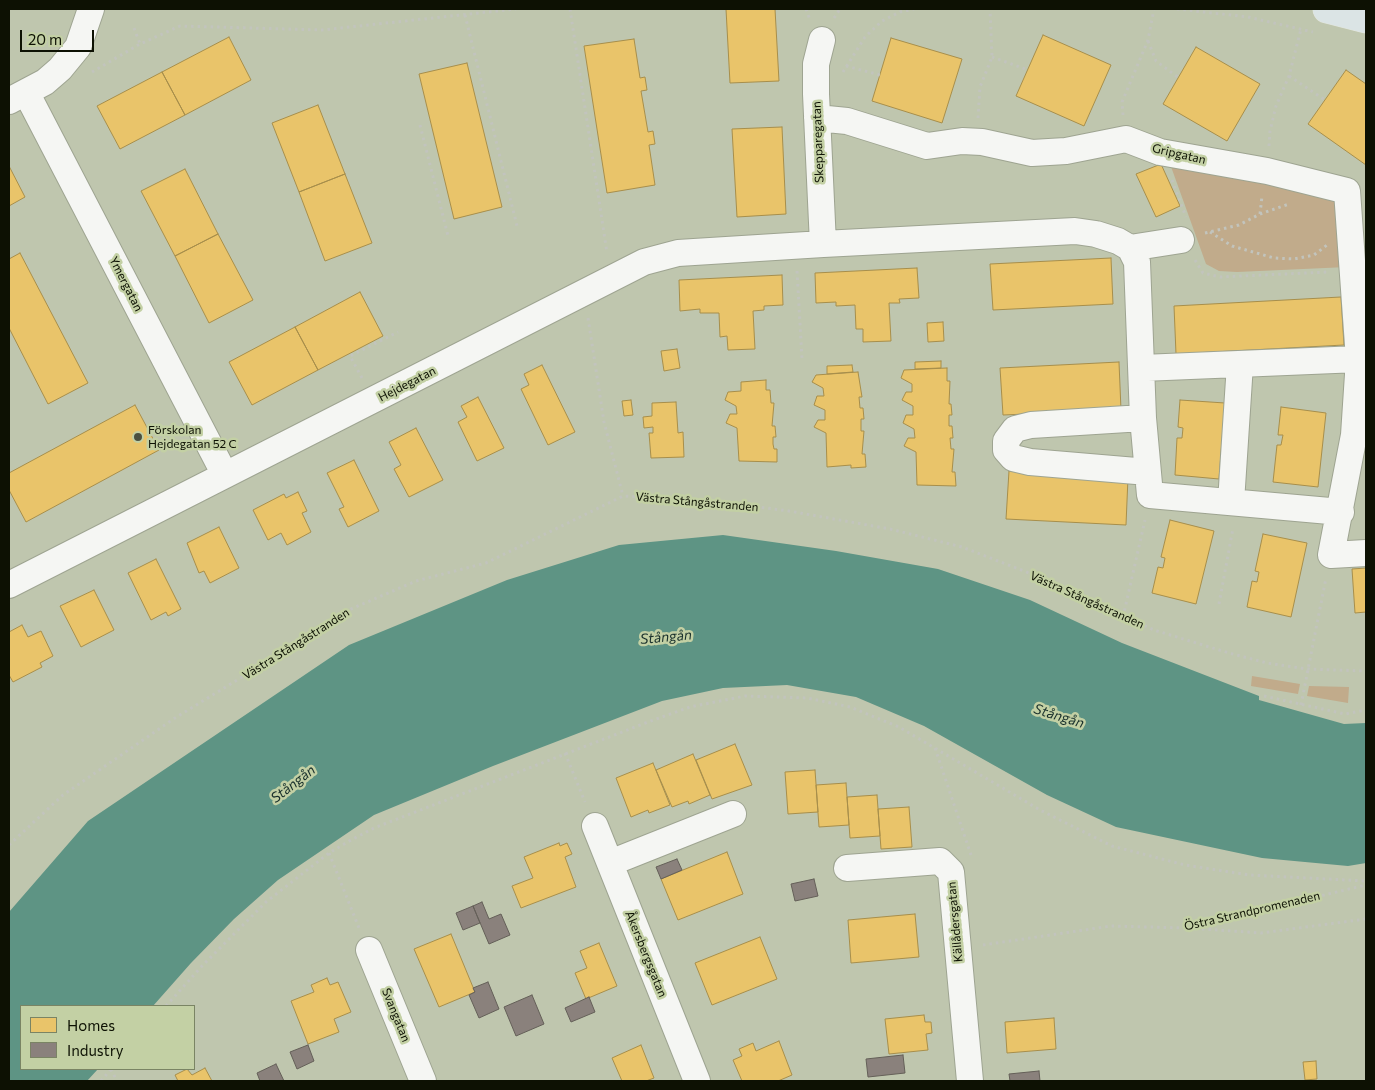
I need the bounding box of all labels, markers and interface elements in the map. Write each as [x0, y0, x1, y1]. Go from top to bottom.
scale bar [22, 20, 96, 52]
text: 20 m [28, 30, 62, 48]
street label: Skepparegatan [809, 101, 827, 183]
street label: Gripgatan [1151, 141, 1207, 167]
street label: Ymergatan [106, 254, 146, 314]
street label: Hejdegatan [376, 363, 438, 405]
place label: Förskolan Hejdegatan 52 C [148, 423, 237, 451]
marker: Förskolan Hejdegatan 52 C [132, 431, 144, 443]
street label: Västra Stångåstranden [635, 489, 759, 515]
street label: Västra Stångåstranden [1028, 568, 1146, 632]
street label: Västra Stångåstranden [240, 605, 352, 683]
water label: Stångån [639, 626, 693, 648]
water label: Stångån [1032, 700, 1086, 732]
water label: Stångån [267, 761, 319, 807]
street label: Källådersgatan [944, 881, 966, 963]
street label: Östra Strandpromenaden [1183, 888, 1321, 934]
street label: Åkersbergsgatan [622, 909, 670, 999]
street label: Svangatan [379, 986, 413, 1044]
legend [20, 1005, 195, 1070]
text: Homes [67, 1016, 115, 1034]
text: Industry [67, 1041, 124, 1059]

